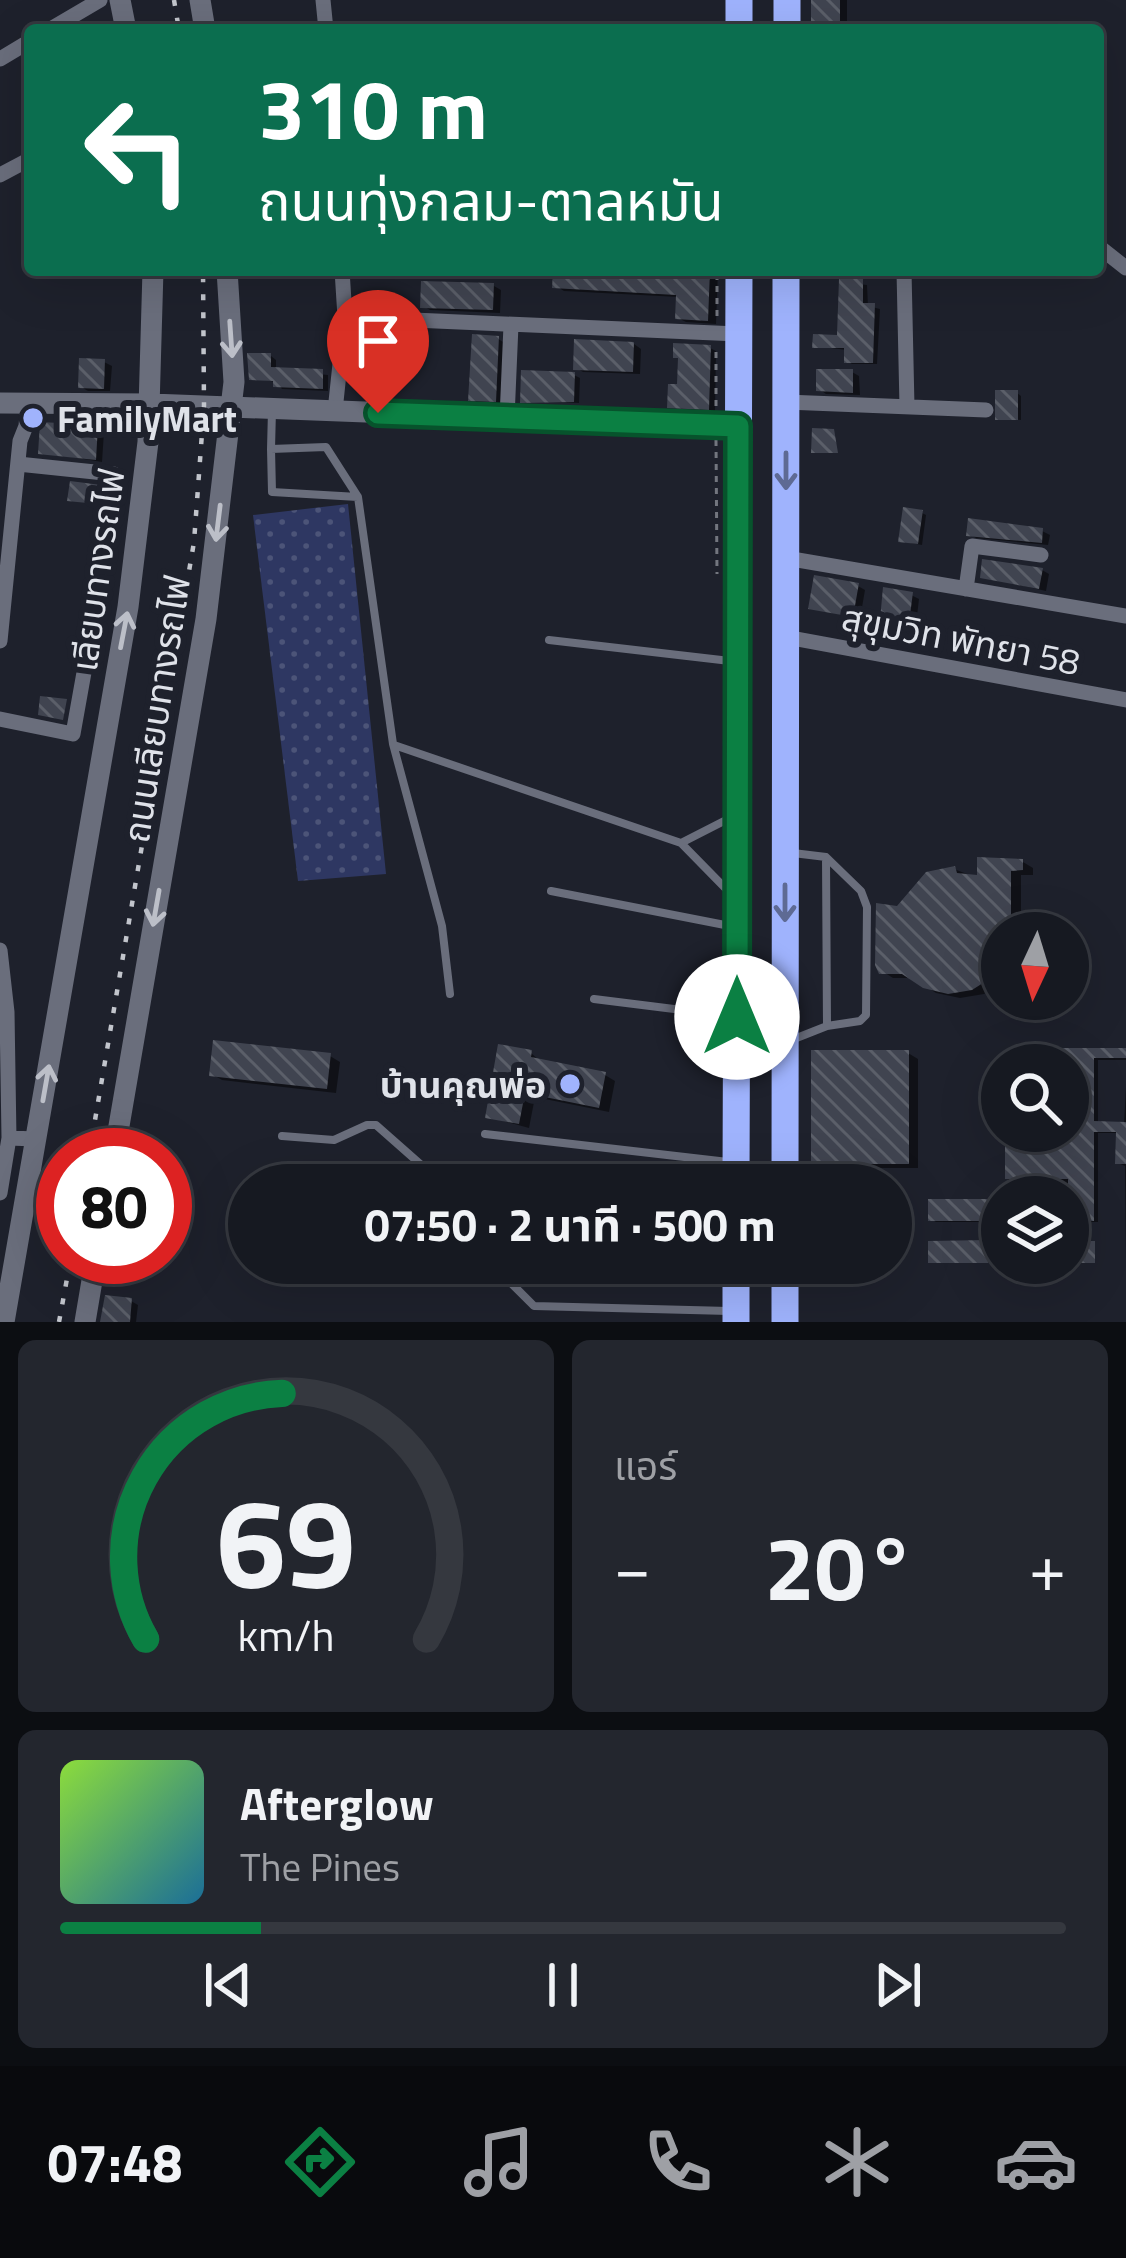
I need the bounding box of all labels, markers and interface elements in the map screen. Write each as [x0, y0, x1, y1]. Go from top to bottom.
text: 310 m [258, 44, 488, 172]
icon: left [60, 72, 216, 228]
text: ถนนทุ่งกลม-ตาลหมัน [258, 159, 724, 241]
pin [327, 290, 429, 413]
icon: arrive [345, 308, 411, 374]
one-way arrow [220, 319, 243, 358]
place label: FamilyMart [57, 391, 237, 446]
marker: FamilyMart [20, 405, 46, 431]
one-way arrow [775, 451, 797, 490]
street label: เลียบทางรถไฟ [56, 465, 138, 675]
one-way arrow [206, 503, 229, 542]
street label: ถนนเลียบทางรถไฟ [108, 572, 204, 846]
street label: สุขุมวิท พัทยา 58 [837, 589, 1085, 689]
one-way arrow [114, 611, 136, 650]
one-way arrow [774, 883, 796, 922]
one-way arrow [144, 888, 167, 927]
north arrow [981, 912, 1089, 1020]
map controls [981, 912, 1089, 1284]
position arrow [674, 954, 800, 1080]
button: search [981, 1044, 1089, 1152]
place label: บ้านคุณพ่อ [380, 1057, 546, 1112]
one-way arrow [35, 1064, 58, 1103]
marker: บ้านคุณพ่อ [557, 1071, 583, 1097]
speed limit sign: 80 [36, 1128, 192, 1284]
button: layers [981, 1176, 1089, 1284]
text: 07:50 · 2 นาที · 500 m [365, 1190, 775, 1258]
text: แอร์ [614, 1436, 677, 1495]
text: 69 [216, 1447, 356, 1636]
text: 20° [764, 1498, 916, 1635]
text: − [614, 1516, 651, 1617]
text: + [1029, 1516, 1066, 1617]
text: km/h [237, 1602, 335, 1668]
text: Afterglow [240, 1769, 434, 1837]
text: The Pines [240, 1837, 400, 1896]
icon: previous [195, 1952, 261, 2018]
icon: pause [530, 1952, 596, 2018]
icon: next [865, 1952, 931, 2018]
icon: directions [278, 2120, 362, 2204]
icon: music [457, 2120, 541, 2204]
icon: phone [636, 2120, 720, 2204]
icon: climate [815, 2120, 899, 2204]
icon: car [994, 2120, 1078, 2204]
text: 07:48 [48, 2121, 182, 2203]

